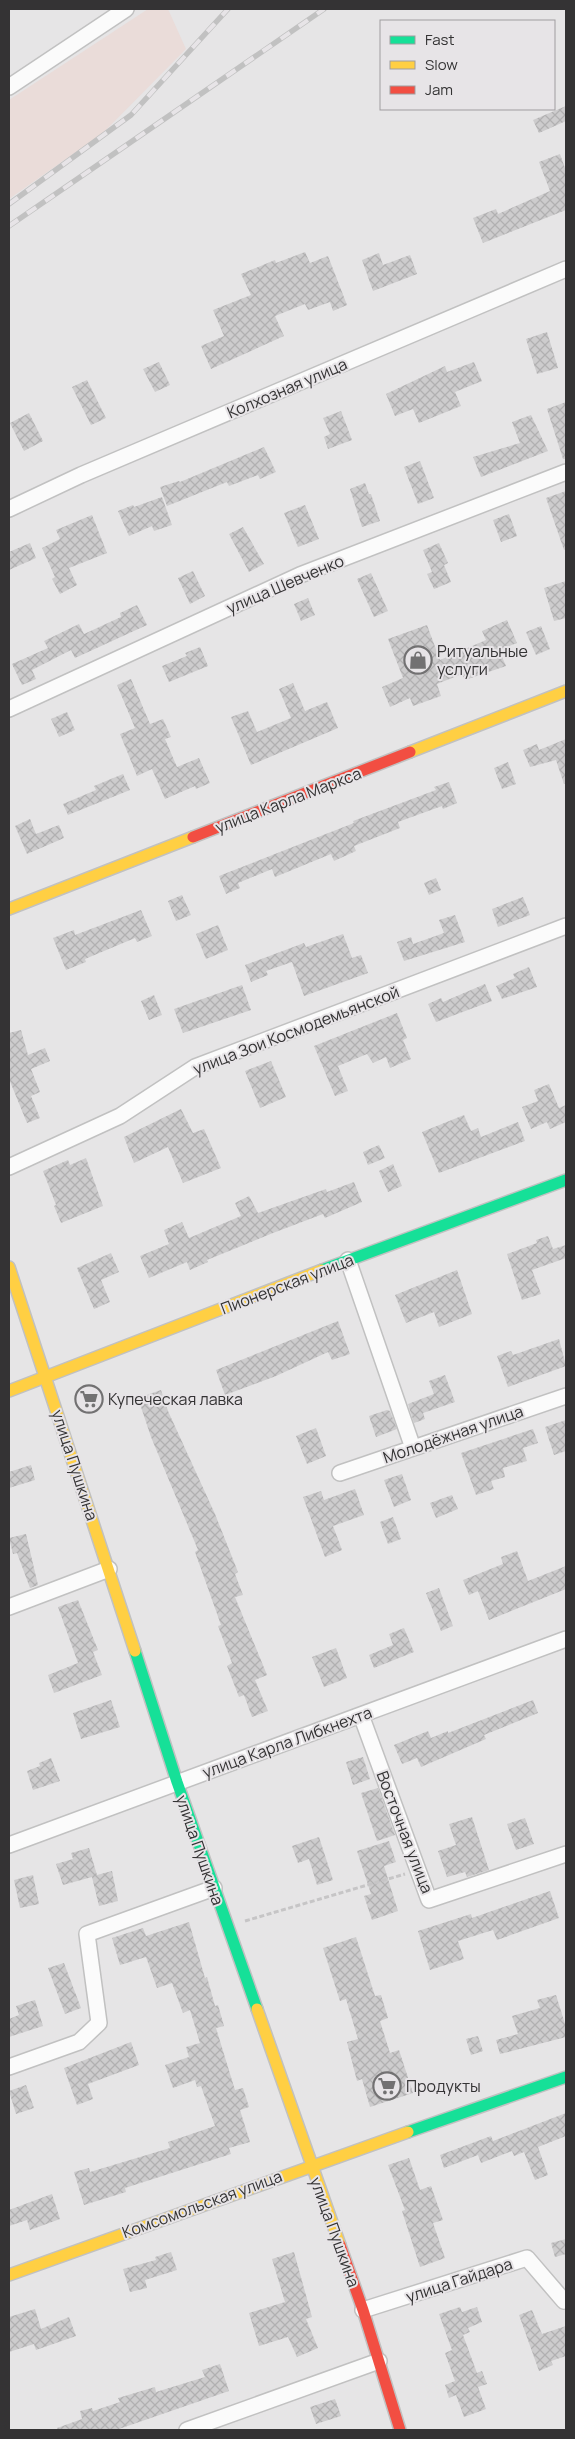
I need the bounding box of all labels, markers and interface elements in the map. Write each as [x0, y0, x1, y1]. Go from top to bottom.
legend [380, 20, 555, 110]
text: Fast [425, 29, 454, 50]
text: Slow [425, 54, 458, 75]
text: Jam [425, 79, 453, 100]
street label: Колхозная улица [223, 353, 351, 423]
street label: улица Шевченко [223, 549, 347, 619]
place label: Ритуальные услуги [437, 640, 528, 680]
shop icon: Ритуальные услуги [403, 645, 433, 675]
street label: улица Карла Маркса [212, 762, 364, 838]
street label: улица Зои Космодемьянской [190, 980, 402, 1080]
street label: Пионерская улица [217, 1248, 357, 1320]
supermarket icon: Купеческая лавка [74, 1384, 104, 1414]
place label: Купеческая лавка [108, 1388, 243, 1410]
street label: Молодёжная улица [380, 1400, 526, 1468]
street label: улица Пушкина [47, 1407, 103, 1523]
street label: улица Карла Либкнехта [199, 1701, 375, 1783]
street label: Восточная улица [372, 1768, 438, 1896]
street label: улица Пушкина [171, 1792, 229, 1908]
supermarket icon: Продукты [372, 2071, 402, 2101]
place label: Продукты [406, 2075, 481, 2097]
street label: Комсомольская улица [119, 2165, 285, 2243]
street label: улица Пушкина [305, 2174, 365, 2290]
street label: улица Гайдара [403, 2252, 515, 2308]

